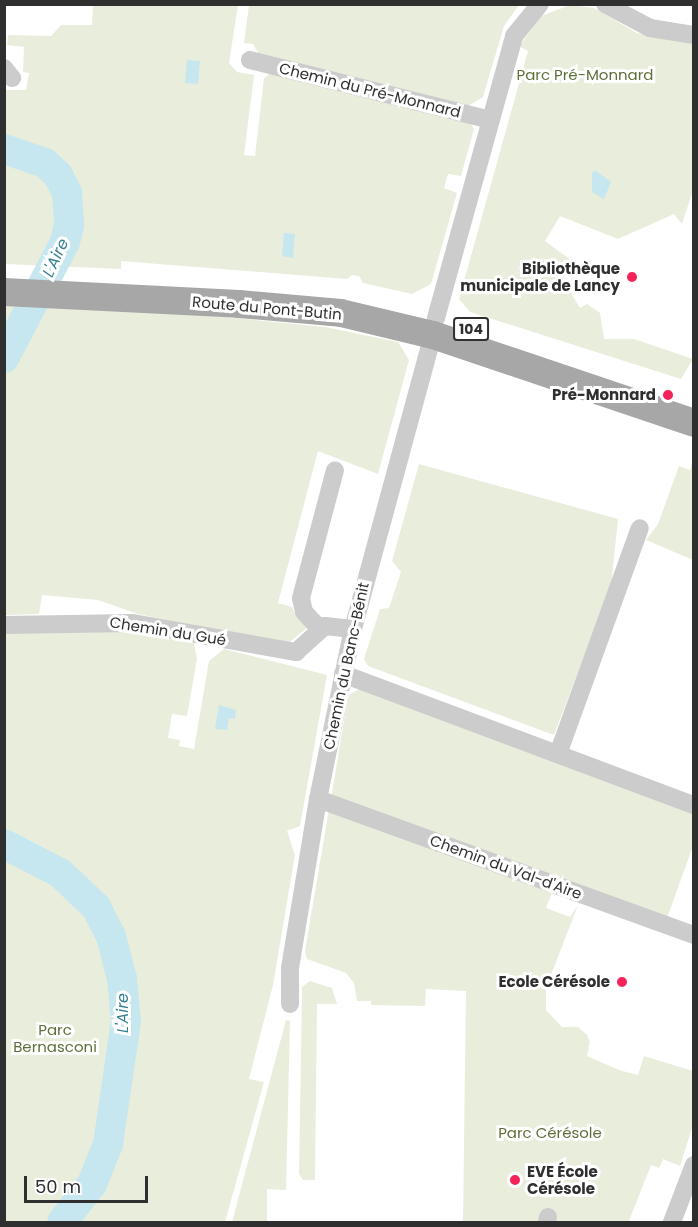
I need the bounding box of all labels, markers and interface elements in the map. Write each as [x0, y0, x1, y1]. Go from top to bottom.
street label: Chemin du Pré-Monnard [277, 59, 463, 121]
park label: Parc Pré-Monnard [517, 66, 653, 84]
water label: L'Aire [39, 236, 73, 280]
place label: Bibliothèque municipale de Lancy [460, 259, 620, 294]
marker: Bibliothèque municipale de Lancy [625, 270, 639, 284]
street label: Route du Pont-Butin [192, 292, 342, 324]
road number: 104 [453, 318, 489, 340]
place label: Pré-Monnard [552, 386, 656, 404]
marker: Pré-Monnard [661, 388, 675, 402]
street label: Chemin du Banc-Bénit [319, 581, 373, 751]
street label: Chemin du Gué [109, 613, 227, 649]
street label: Chemin du Val-d'Aire [428, 831, 584, 903]
place label: Ecole Cérésole [498, 973, 610, 991]
marker: Ecole Cérésole [615, 975, 629, 989]
water label: L'Aire [113, 993, 133, 1033]
park label: Parc Bernasconi [13, 1020, 97, 1055]
park label: Parc Cérésole [498, 1124, 602, 1142]
place label: EVE École Cérésole [527, 1162, 598, 1197]
scale bar [27, 1164, 152, 1202]
marker: EVE École Cérésole [508, 1173, 522, 1187]
text: 50 m [35, 1174, 81, 1199]

